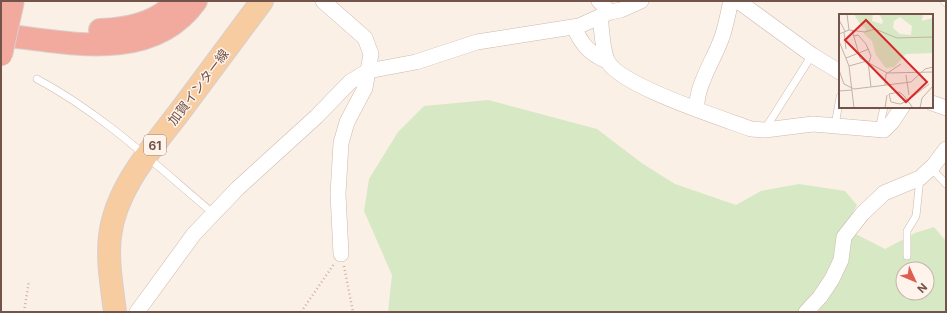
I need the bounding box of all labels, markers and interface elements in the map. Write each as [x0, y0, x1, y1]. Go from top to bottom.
inset map [839, 14, 933, 108]
street label: 加賀インター線 [164, 46, 232, 128]
road number: 61 [144, 135, 166, 155]
north arrow [895, 261, 935, 301]
text: N [914, 280, 930, 296]

